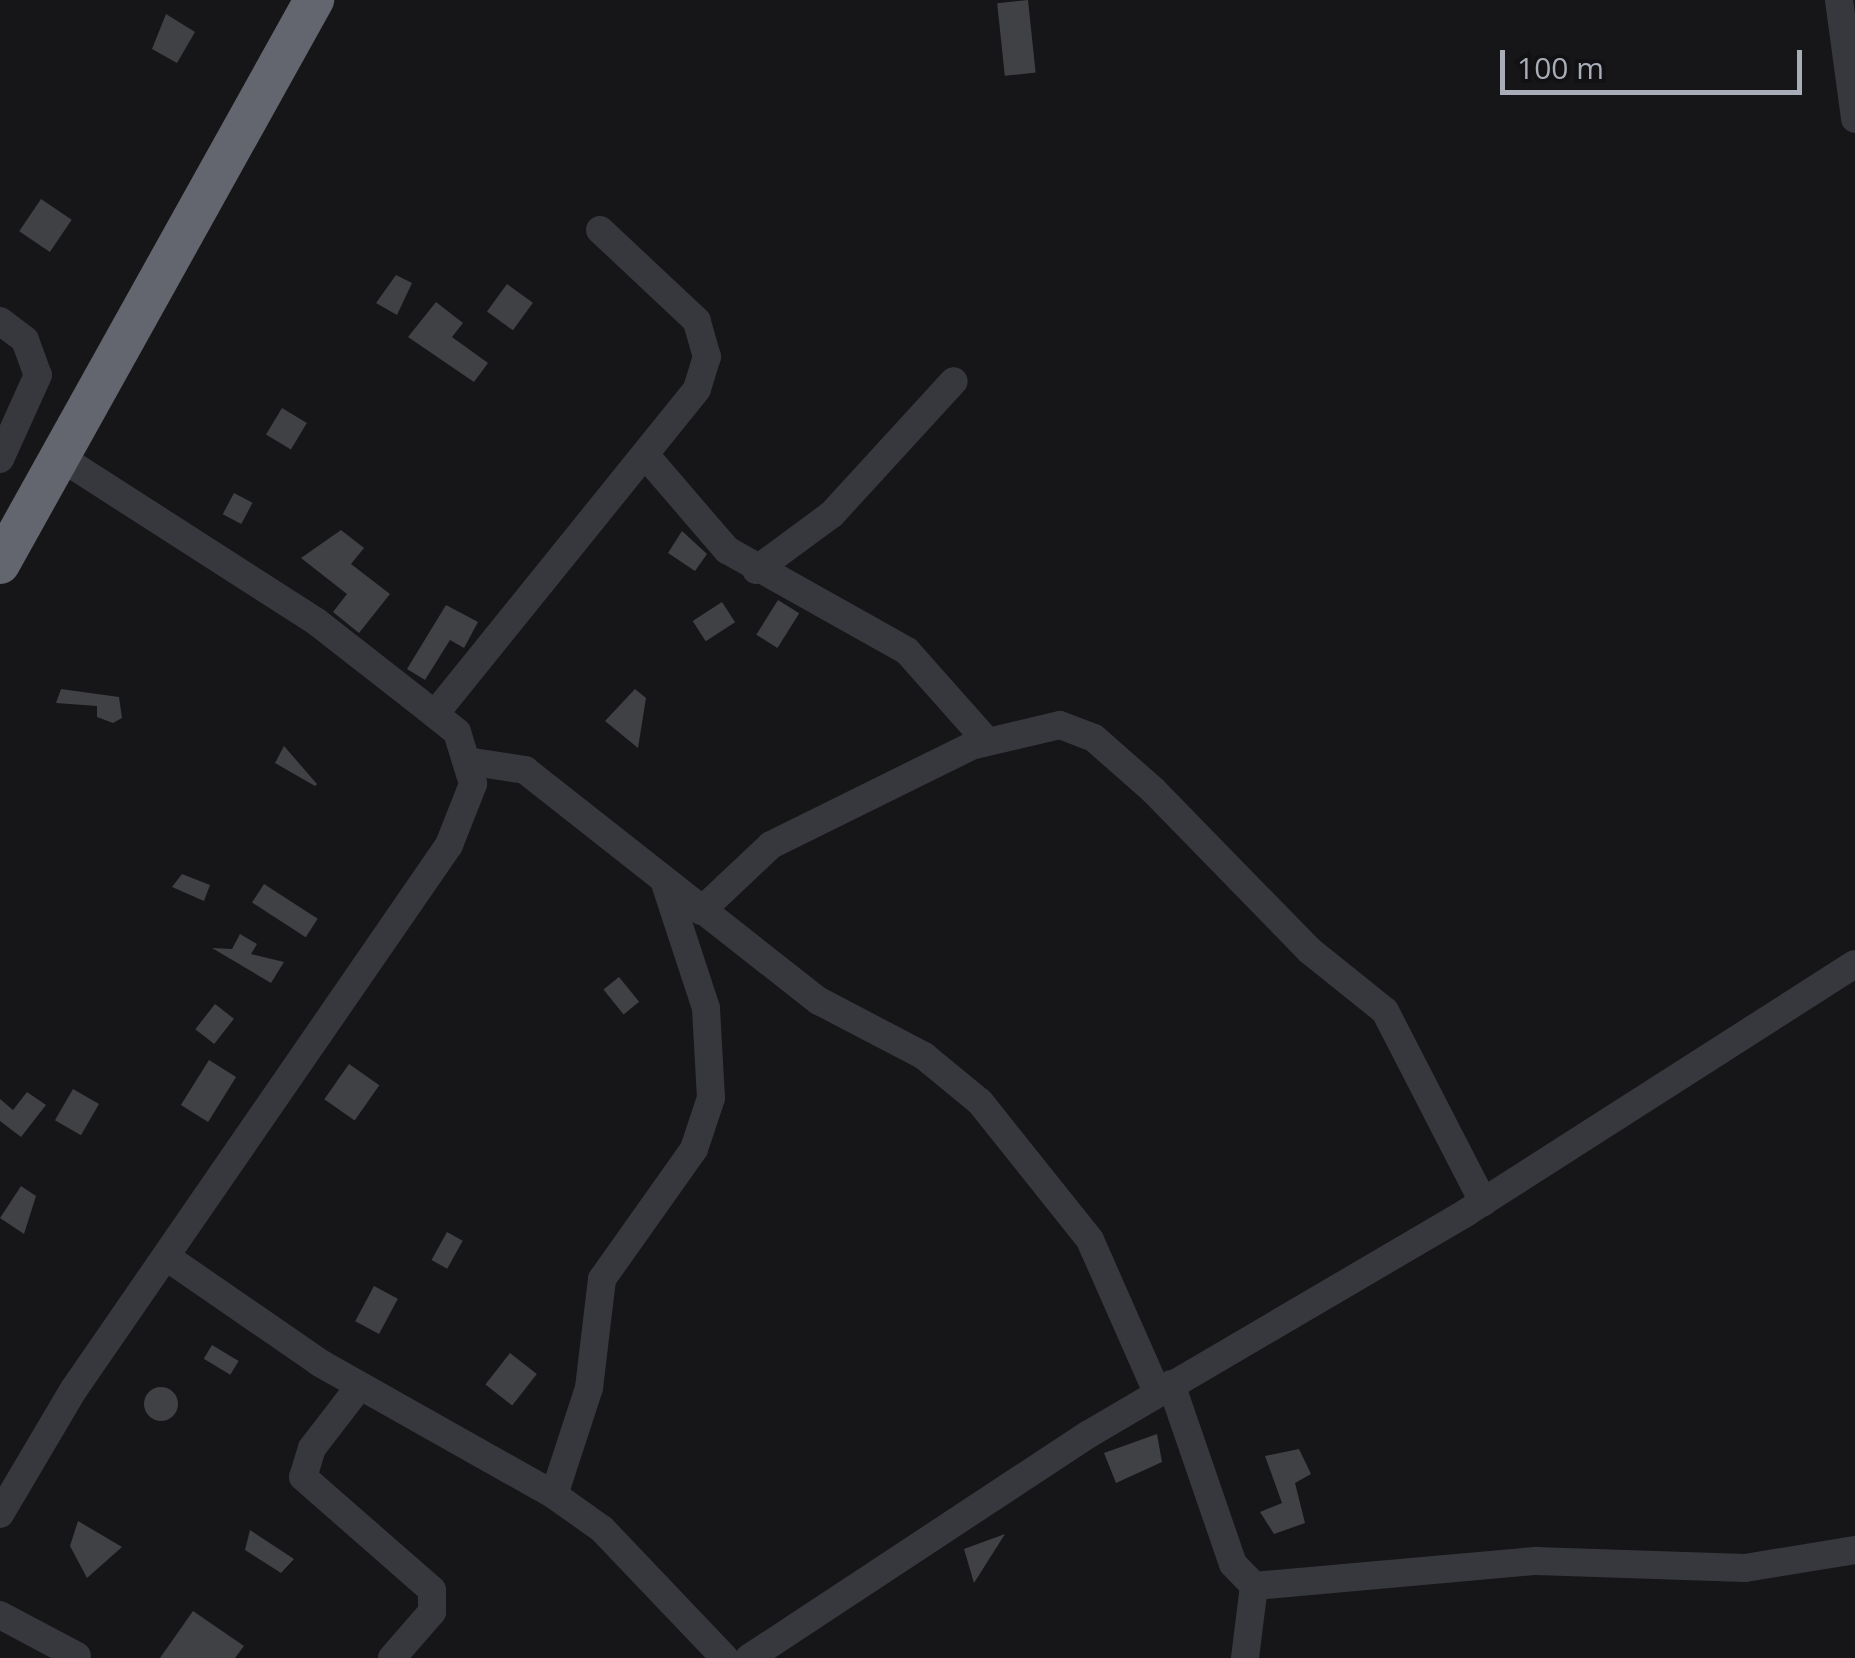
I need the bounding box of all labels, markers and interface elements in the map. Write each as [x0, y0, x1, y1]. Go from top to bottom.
scale bar [1505, 30, 1808, 92]
text: 100 m [1517, 47, 1604, 88]

